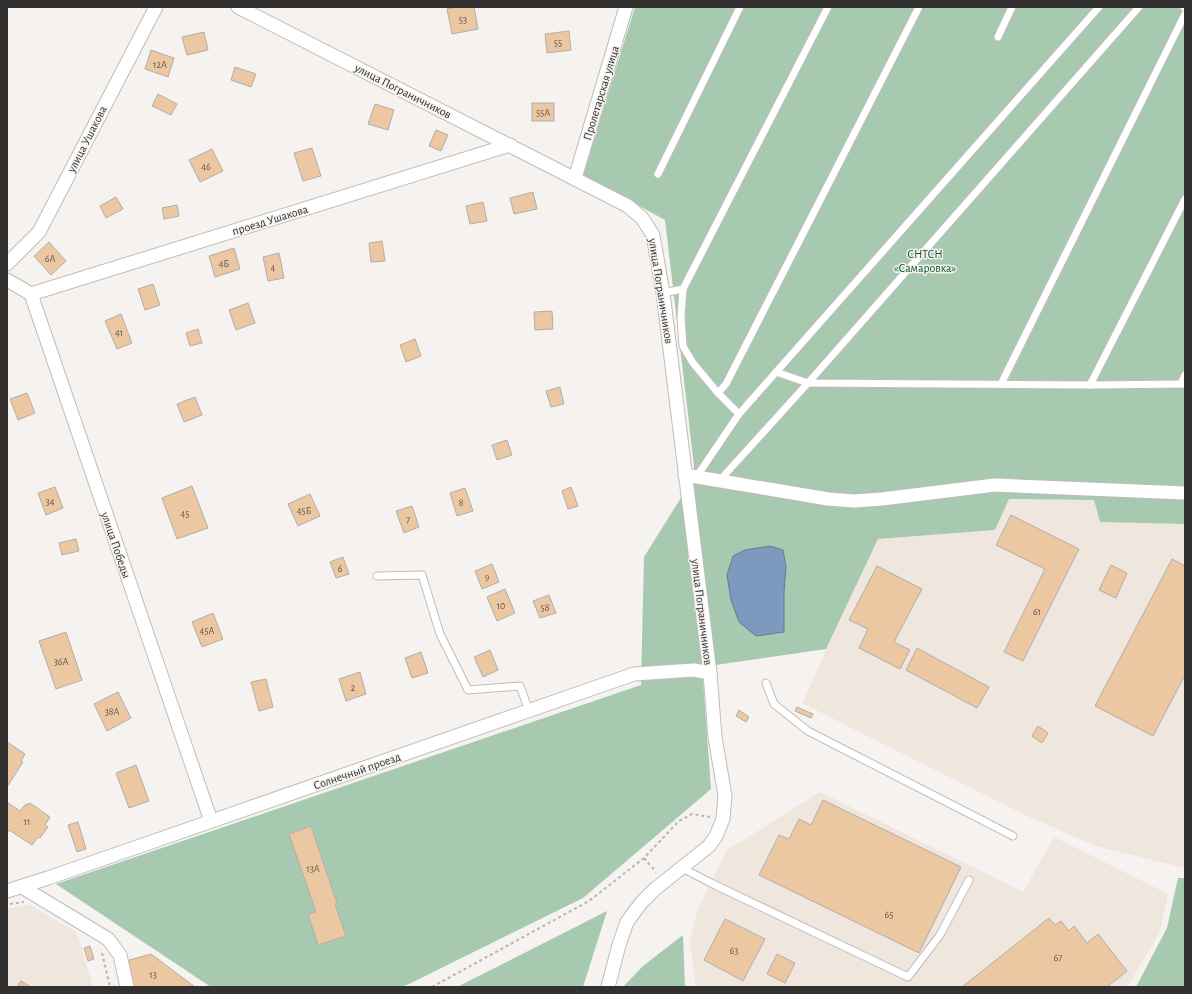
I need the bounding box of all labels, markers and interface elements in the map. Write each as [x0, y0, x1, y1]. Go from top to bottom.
house number: 53 [459, 15, 467, 25]
house number: 55 [554, 38, 562, 48]
street label: Пролетарская улица [581, 44, 622, 142]
house number: 12А [153, 60, 167, 70]
street label: улица Пограничников [351, 61, 454, 122]
street label: улица Ушакова [65, 103, 110, 175]
house number: 55А [536, 108, 550, 118]
house number: 46 [201, 162, 211, 172]
street label: проезд Ушакова [231, 203, 310, 237]
street label: улица Пограничников [646, 236, 675, 345]
park label: СНТСН «Самаровка» [894, 248, 956, 274]
house number: 6А [45, 254, 55, 264]
house number: 4Б [219, 259, 230, 269]
house number: 4 [271, 263, 276, 273]
house number: 41 [115, 328, 123, 338]
house number: 34 [46, 497, 55, 507]
house number: 8 [459, 498, 464, 508]
house number: 45Б [297, 506, 312, 516]
house number: 45 [181, 509, 190, 519]
street label: улица Победы [98, 510, 133, 580]
house number: 7 [406, 515, 410, 525]
street label: улица Пограничников [688, 557, 715, 666]
house number: 6 [338, 564, 343, 574]
house number: 9 [485, 572, 490, 582]
house number: 10 [497, 601, 505, 611]
house number: 58 [541, 603, 550, 613]
house number: 61 [1033, 607, 1041, 617]
house number: 45А [200, 626, 215, 636]
house number: 36А [54, 657, 68, 667]
house number: 2 [351, 683, 356, 693]
house number: 38А [105, 707, 119, 717]
street label: Солнечный проезд [312, 750, 402, 792]
house number: 11 [24, 817, 30, 827]
house number: 13А [306, 864, 320, 874]
house number: 65 [885, 910, 893, 920]
house number: 63 [730, 946, 738, 956]
house number: 67 [1054, 953, 1062, 963]
house number: 13 [149, 970, 157, 980]

